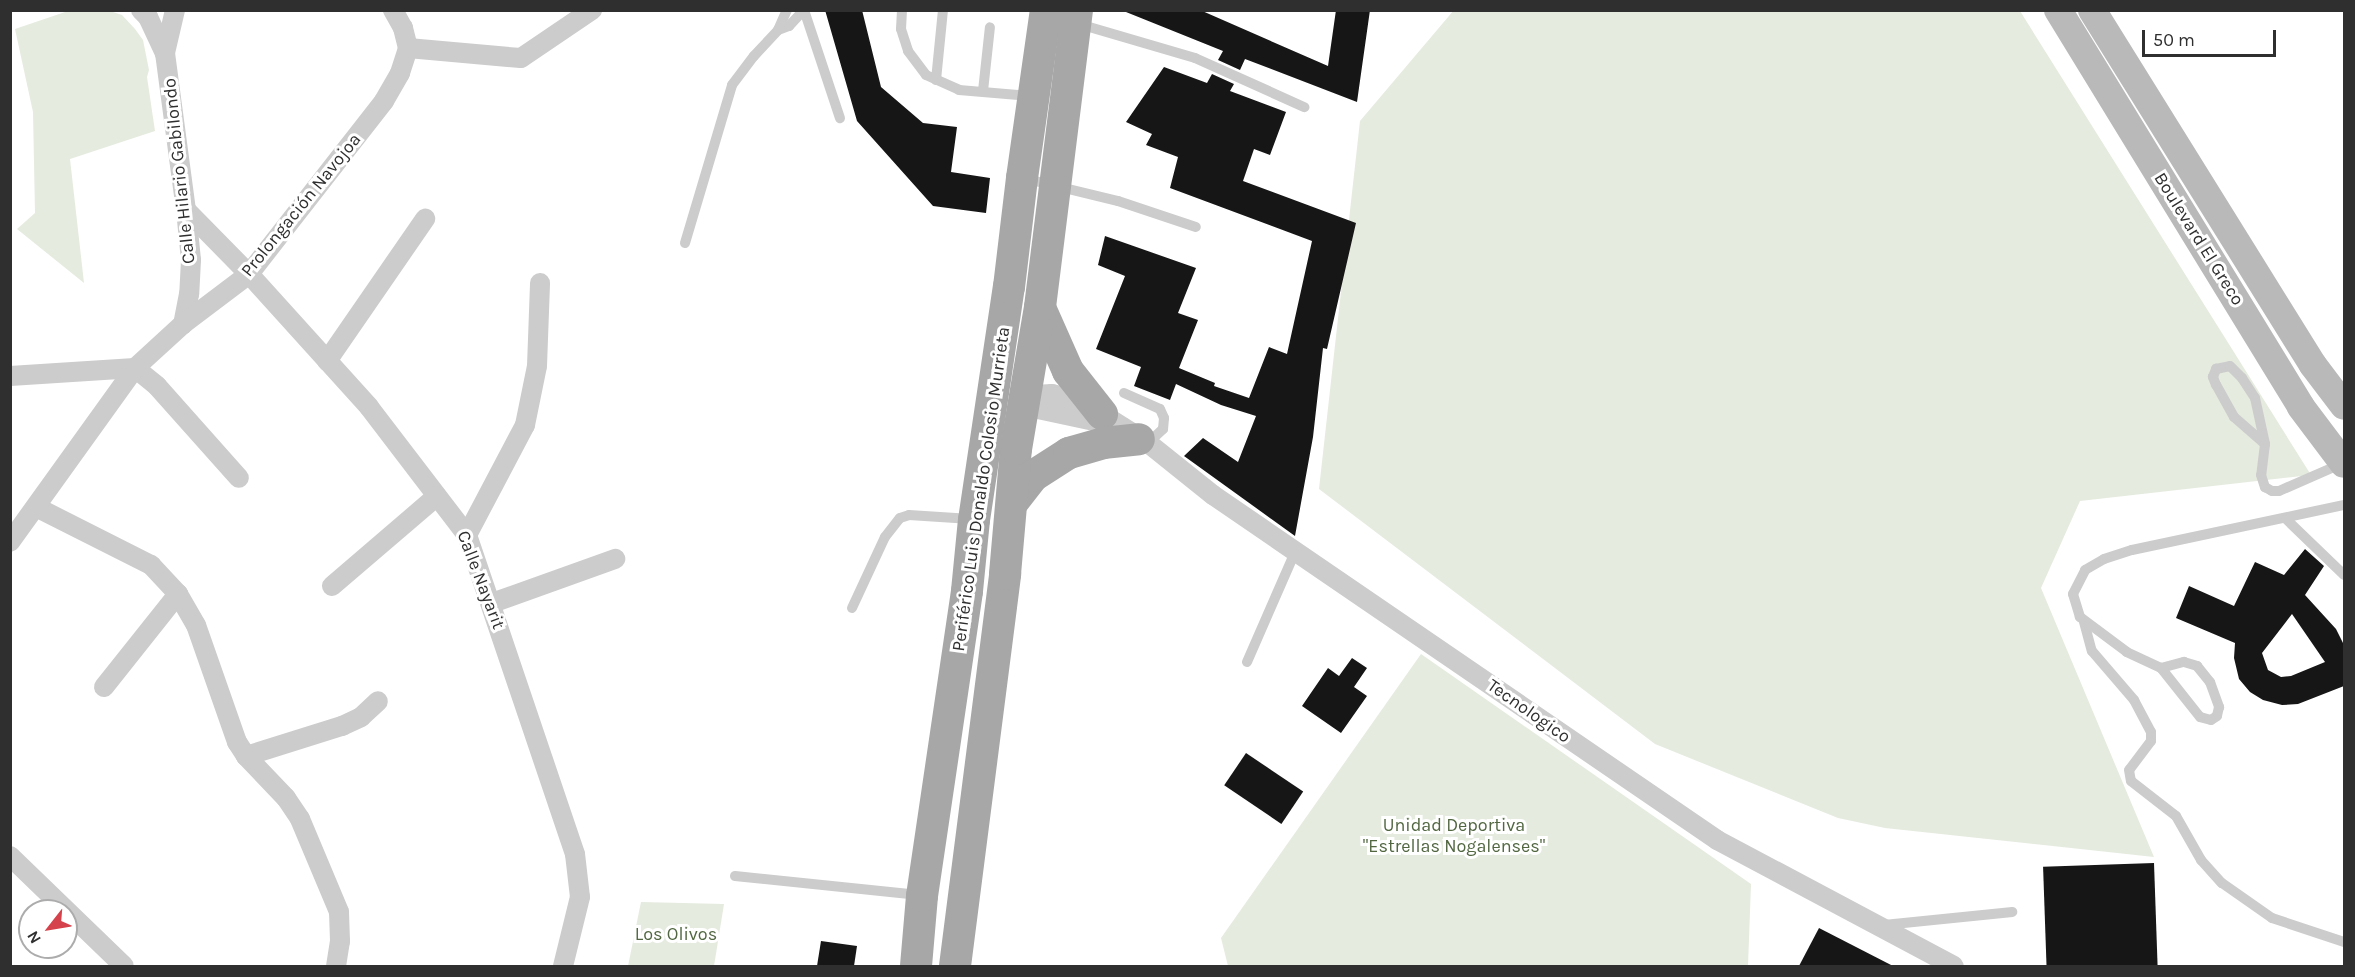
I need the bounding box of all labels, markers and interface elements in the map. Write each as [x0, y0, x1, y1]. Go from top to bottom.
scale bar [2145, 18, 2278, 56]
text: 50 m [2153, 29, 2195, 51]
street label: Calle Hilario Gabilondo [159, 77, 199, 265]
street label: Prolongación Navojoa [237, 129, 365, 281]
street label: Boulevard El Greco [2149, 169, 2249, 309]
street label: Periférico Luis Donaldo Colosio Murrieta [948, 325, 1014, 653]
street label: Calle Nayarit [452, 528, 510, 632]
street label: Tecnologico [1483, 675, 1575, 747]
park label: Unidad Deportiva "Estrellas Nogalenses" [1363, 815, 1545, 858]
north arrow [18, 899, 78, 959]
park label: Los Olivos [635, 923, 717, 945]
text: N [23, 928, 45, 947]

